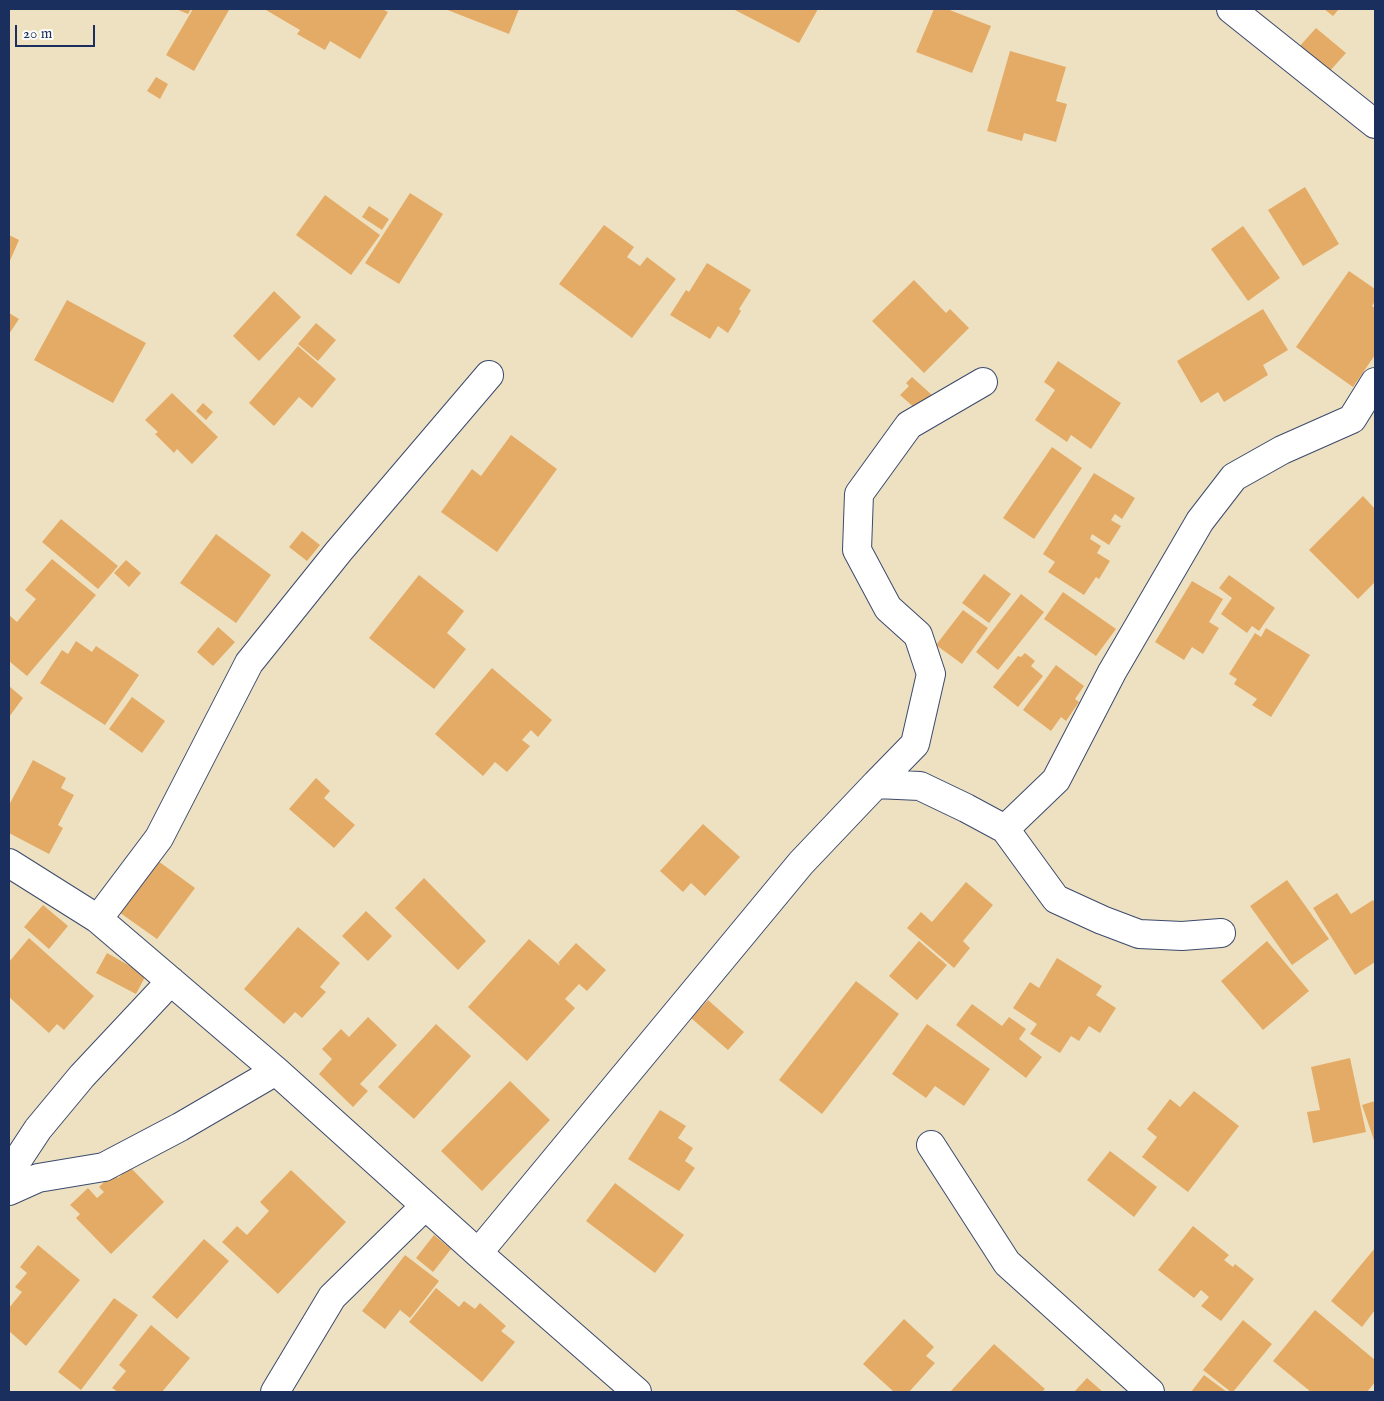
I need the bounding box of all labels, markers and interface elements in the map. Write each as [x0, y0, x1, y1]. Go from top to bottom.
scale bar [18, 15, 98, 47]
text: 20 m [23, 24, 52, 43]

